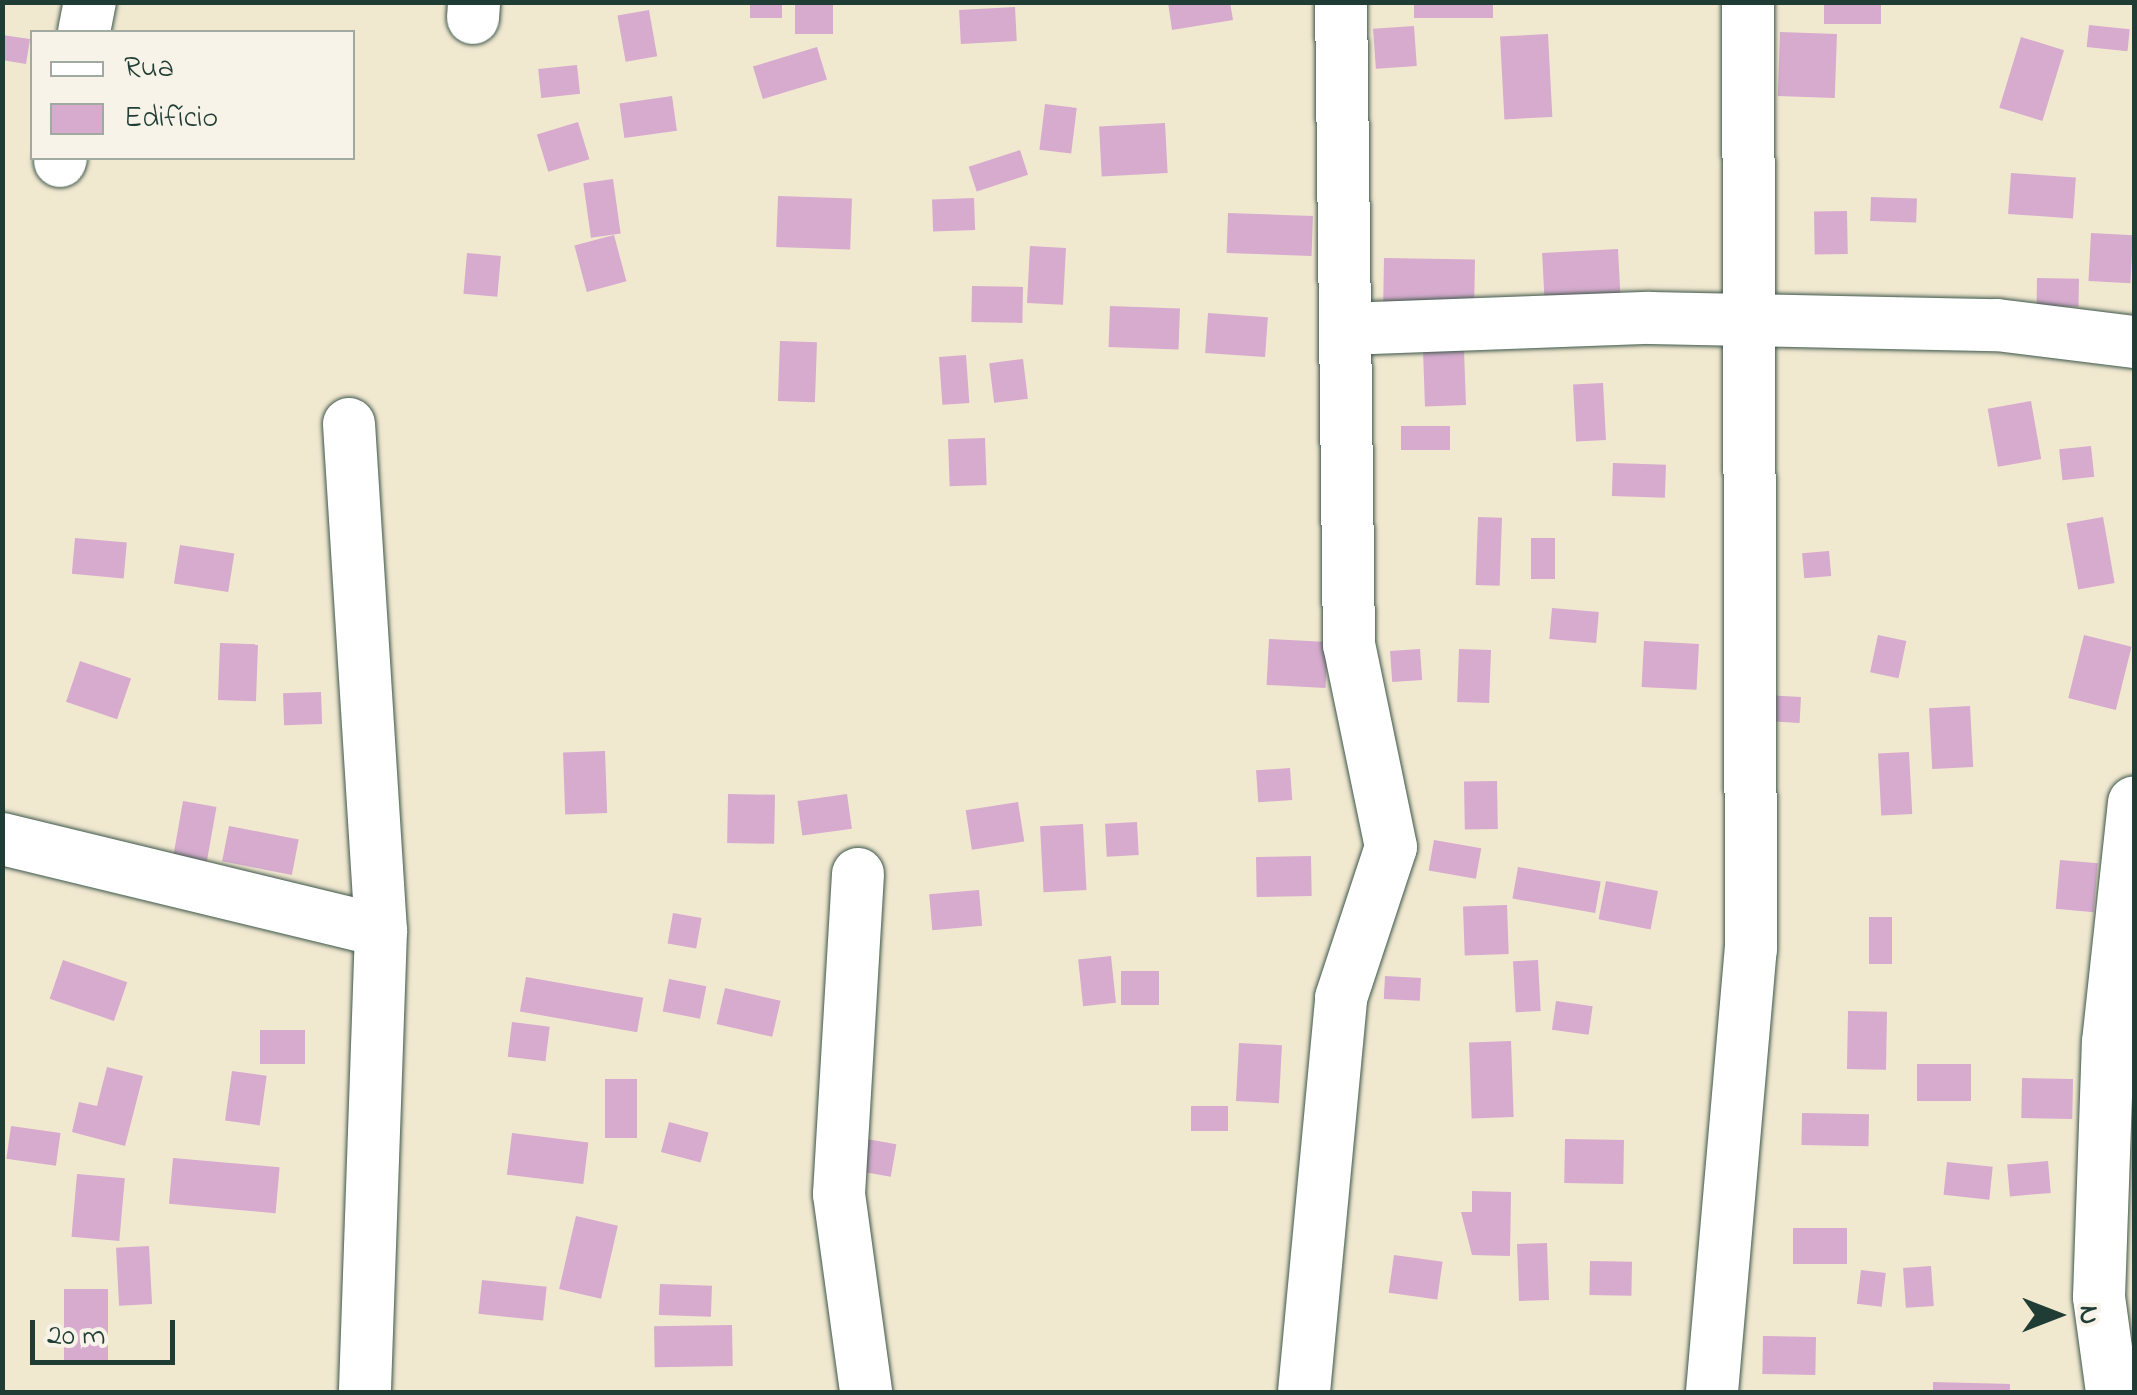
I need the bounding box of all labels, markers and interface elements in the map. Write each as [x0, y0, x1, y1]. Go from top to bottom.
legend [30, 30, 355, 160]
text: Rua [124, 47, 174, 91]
text: Edifício [124, 97, 218, 141]
north arrow [2007, 1265, 2107, 1365]
scale bar [35, 1300, 180, 1362]
text: N [2067, 1306, 2108, 1324]
text: 20 m [47, 1315, 106, 1359]

